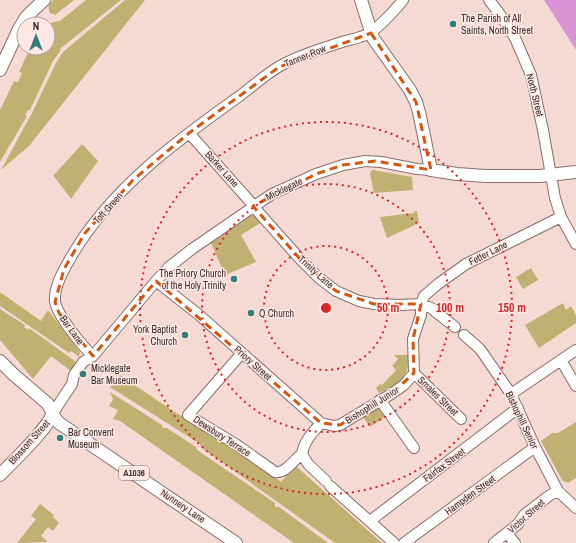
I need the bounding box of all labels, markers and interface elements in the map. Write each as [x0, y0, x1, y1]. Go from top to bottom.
place label: The Parish of All Saints, North Street [461, 12, 534, 37]
north arrow [16, 16, 56, 56]
text: N [33, 19, 39, 33]
marker: The Parish of All Saints, North Street [448, 19, 458, 29]
street label: Tanner Row [282, 42, 328, 70]
street label: North Street [523, 72, 547, 119]
street label: Barker Lane [202, 148, 242, 190]
street label: Micklegate [263, 174, 305, 204]
street label: Toft Green [90, 189, 126, 227]
street label: Fetter Lane [467, 238, 510, 268]
street label: Trinity Lane [295, 253, 337, 292]
place label: The Priory Church of the Holy Trinity [159, 267, 227, 292]
marker: The Priory Church of the Holy Trinity [229, 274, 239, 284]
text: 50 m [377, 300, 399, 316]
text: 100 m [436, 300, 464, 316]
text: 150 m [498, 300, 526, 316]
centre of rings [319, 301, 333, 315]
place label: Q Church [259, 307, 294, 320]
marker: Q Church [246, 308, 256, 318]
street label: Bar Lane [57, 313, 87, 348]
place label: York Baptist Church [133, 323, 178, 348]
marker: York Baptist Church [180, 330, 190, 340]
street label: Priory Street [232, 343, 275, 384]
place label: Micklegate Bar Museum [91, 362, 138, 387]
marker: Micklegate Bar Museum [78, 369, 88, 379]
street label: Smales Street [415, 373, 462, 419]
street label: Bishophill Junior [343, 383, 402, 427]
street label: Bishophill Senior [502, 389, 542, 451]
street label: Dewsbury Terrace [191, 413, 254, 460]
street label: Blossom Street [6, 416, 53, 467]
place label: Bar Convent Museum [68, 426, 114, 451]
marker: Bar Convent Museum [55, 433, 65, 443]
street label: Fairfax Street [420, 445, 468, 485]
road number: A1036 [119, 466, 149, 480]
street label: Hampden Street [442, 472, 499, 518]
street label: Nunnery Lane [158, 486, 208, 526]
street label: Victor Street [505, 495, 548, 536]

